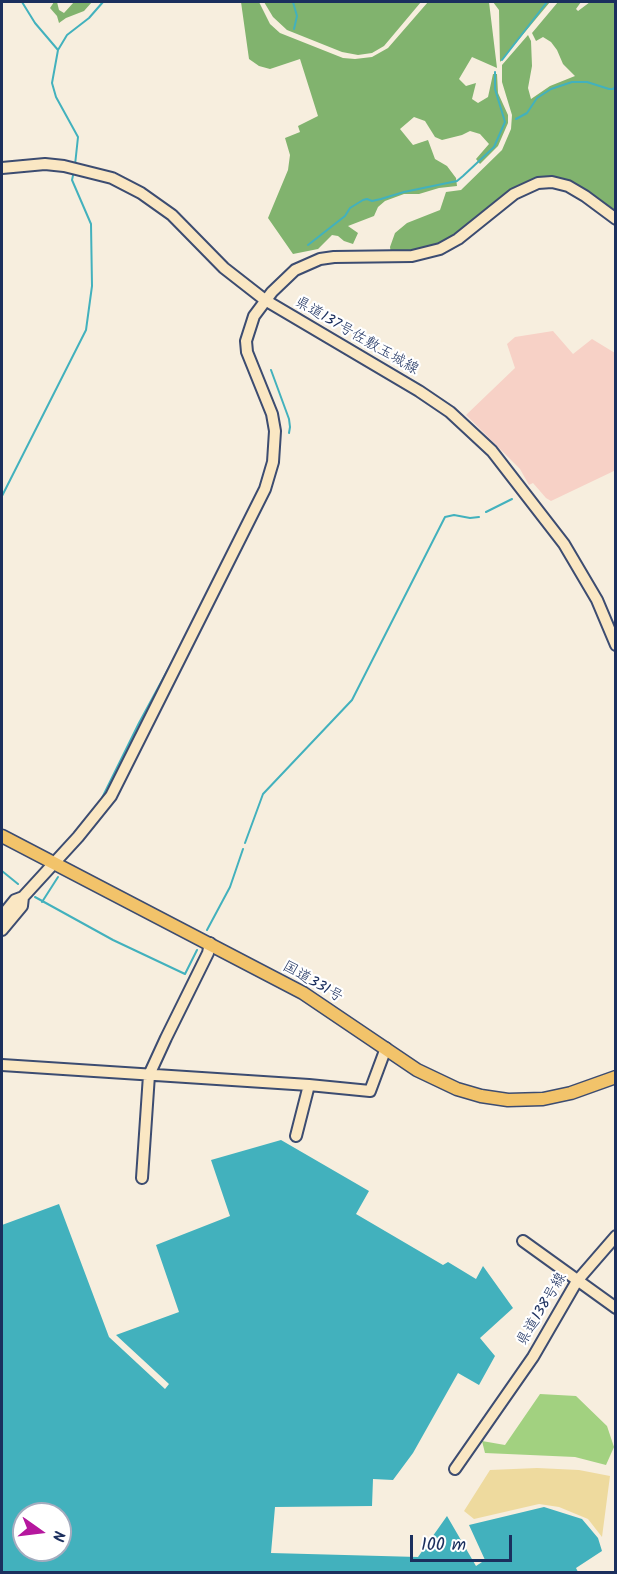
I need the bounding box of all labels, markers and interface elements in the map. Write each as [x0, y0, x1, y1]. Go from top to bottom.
street label: 県道137号佐敷玉城線 [291, 294, 421, 380]
street label: 国道331号 [279, 958, 345, 1008]
street label: 県道138号線 [514, 1270, 572, 1350]
north arrow [12, 1502, 72, 1562]
scale bar [413, 1523, 515, 1561]
text: N [45, 1528, 71, 1544]
text: 100 m [421, 1531, 466, 1560]

